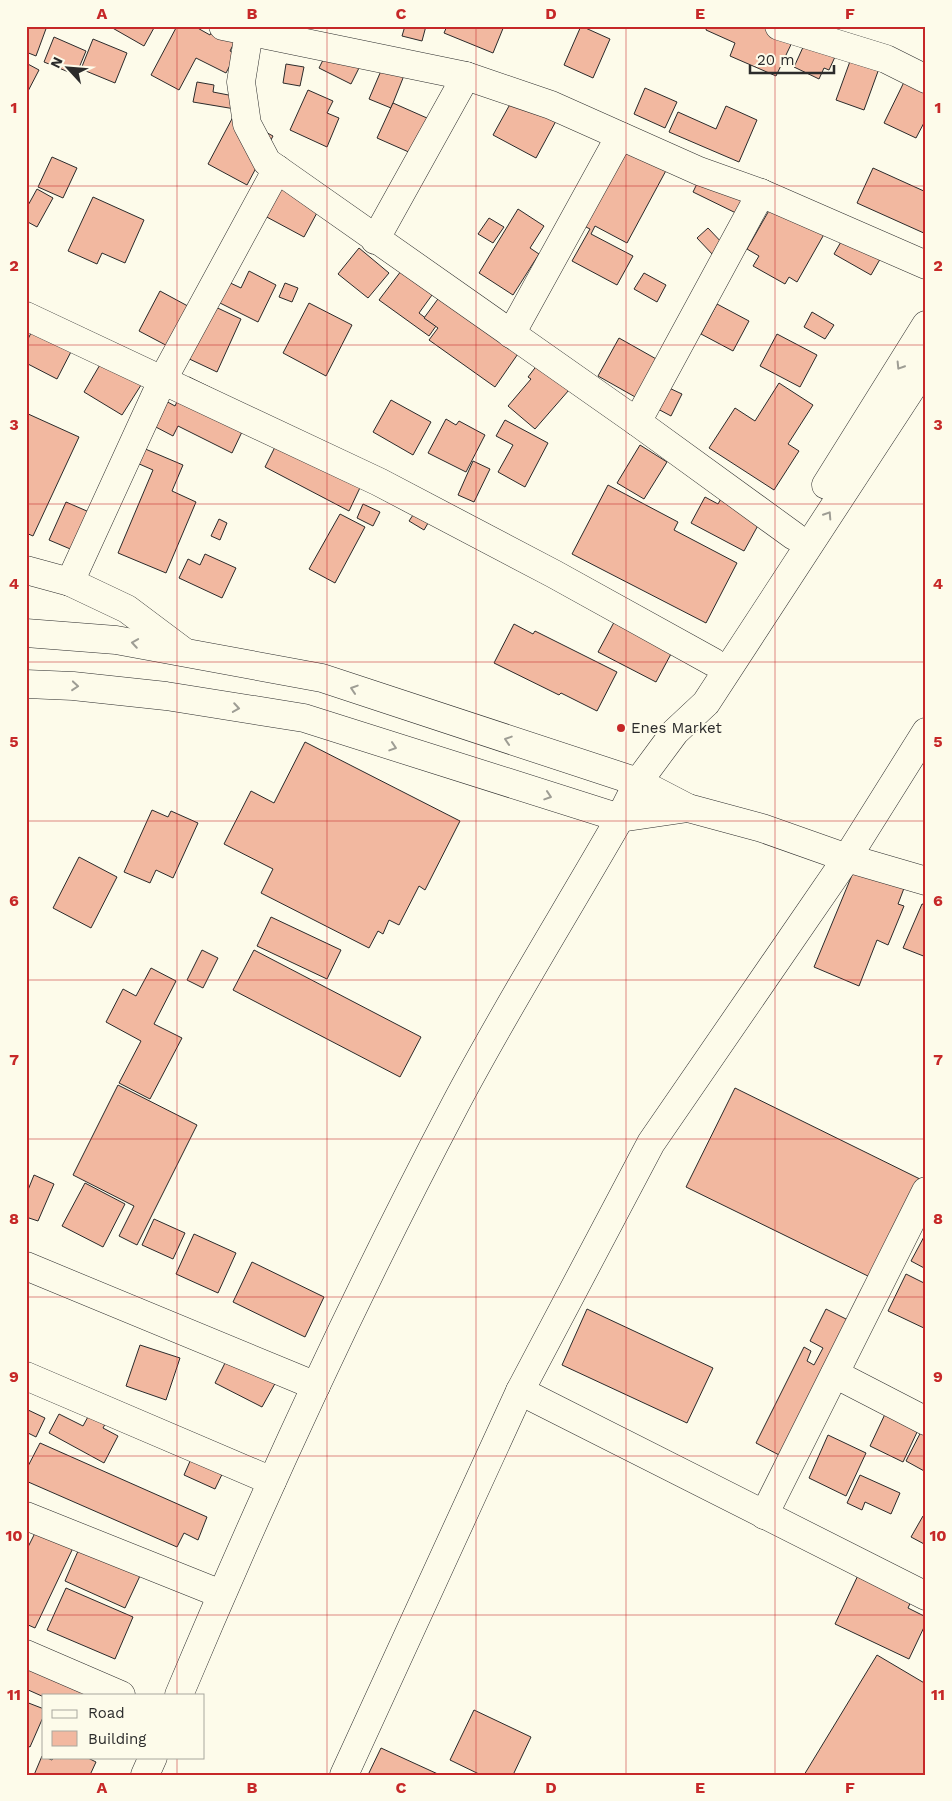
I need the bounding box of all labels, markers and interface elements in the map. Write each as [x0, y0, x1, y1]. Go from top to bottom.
text: A [97, 4, 108, 23]
text: B [247, 4, 258, 23]
text: C [396, 4, 407, 23]
text: D [545, 4, 557, 23]
text: E [695, 4, 705, 23]
text: F [845, 4, 855, 23]
north arrow [42, 42, 92, 92]
scale bar [750, 42, 833, 74]
text: 20 m [757, 51, 795, 69]
text: N [47, 54, 66, 70]
text: 1 [11, 98, 17, 117]
text: 1 [935, 98, 941, 117]
text: 2 [9, 256, 19, 275]
text: 2 [933, 256, 943, 275]
one-way arrow [897, 361, 906, 370]
text: 3 [9, 415, 19, 434]
text: 3 [933, 415, 943, 434]
one-way arrow [822, 512, 831, 521]
text: 4 [9, 574, 19, 593]
text: 4 [933, 574, 943, 593]
one-way arrow [131, 639, 139, 649]
one-way arrow [71, 680, 79, 691]
one-way arrow [350, 684, 359, 694]
one-way arrow [232, 702, 240, 712]
place label: Enes Market [631, 719, 723, 737]
marker: Enes Market [615, 722, 627, 734]
text: 5 [9, 732, 19, 751]
text: 5 [933, 732, 943, 751]
one-way arrow [505, 735, 513, 745]
one-way arrow [389, 741, 397, 751]
one-way arrow [543, 790, 552, 800]
text: 6 [9, 891, 19, 910]
text: 6 [933, 891, 943, 910]
text: 7 [9, 1050, 19, 1069]
text: 7 [933, 1050, 943, 1069]
text: 8 [9, 1209, 19, 1228]
text: 8 [933, 1209, 943, 1228]
text: 9 [9, 1367, 19, 1386]
text: 9 [933, 1367, 943, 1386]
text: 10 [5, 1526, 23, 1545]
text: 10 [929, 1526, 947, 1545]
text: 11 [7, 1685, 21, 1704]
text: 11 [931, 1685, 945, 1704]
legend [42, 1694, 205, 1758]
text: Road [88, 1704, 125, 1722]
text: Building [88, 1730, 146, 1748]
text: A [97, 1778, 108, 1797]
text: B [247, 1778, 258, 1797]
text: C [396, 1778, 407, 1797]
text: D [545, 1778, 557, 1797]
text: E [695, 1778, 705, 1797]
text: F [845, 1778, 855, 1797]

